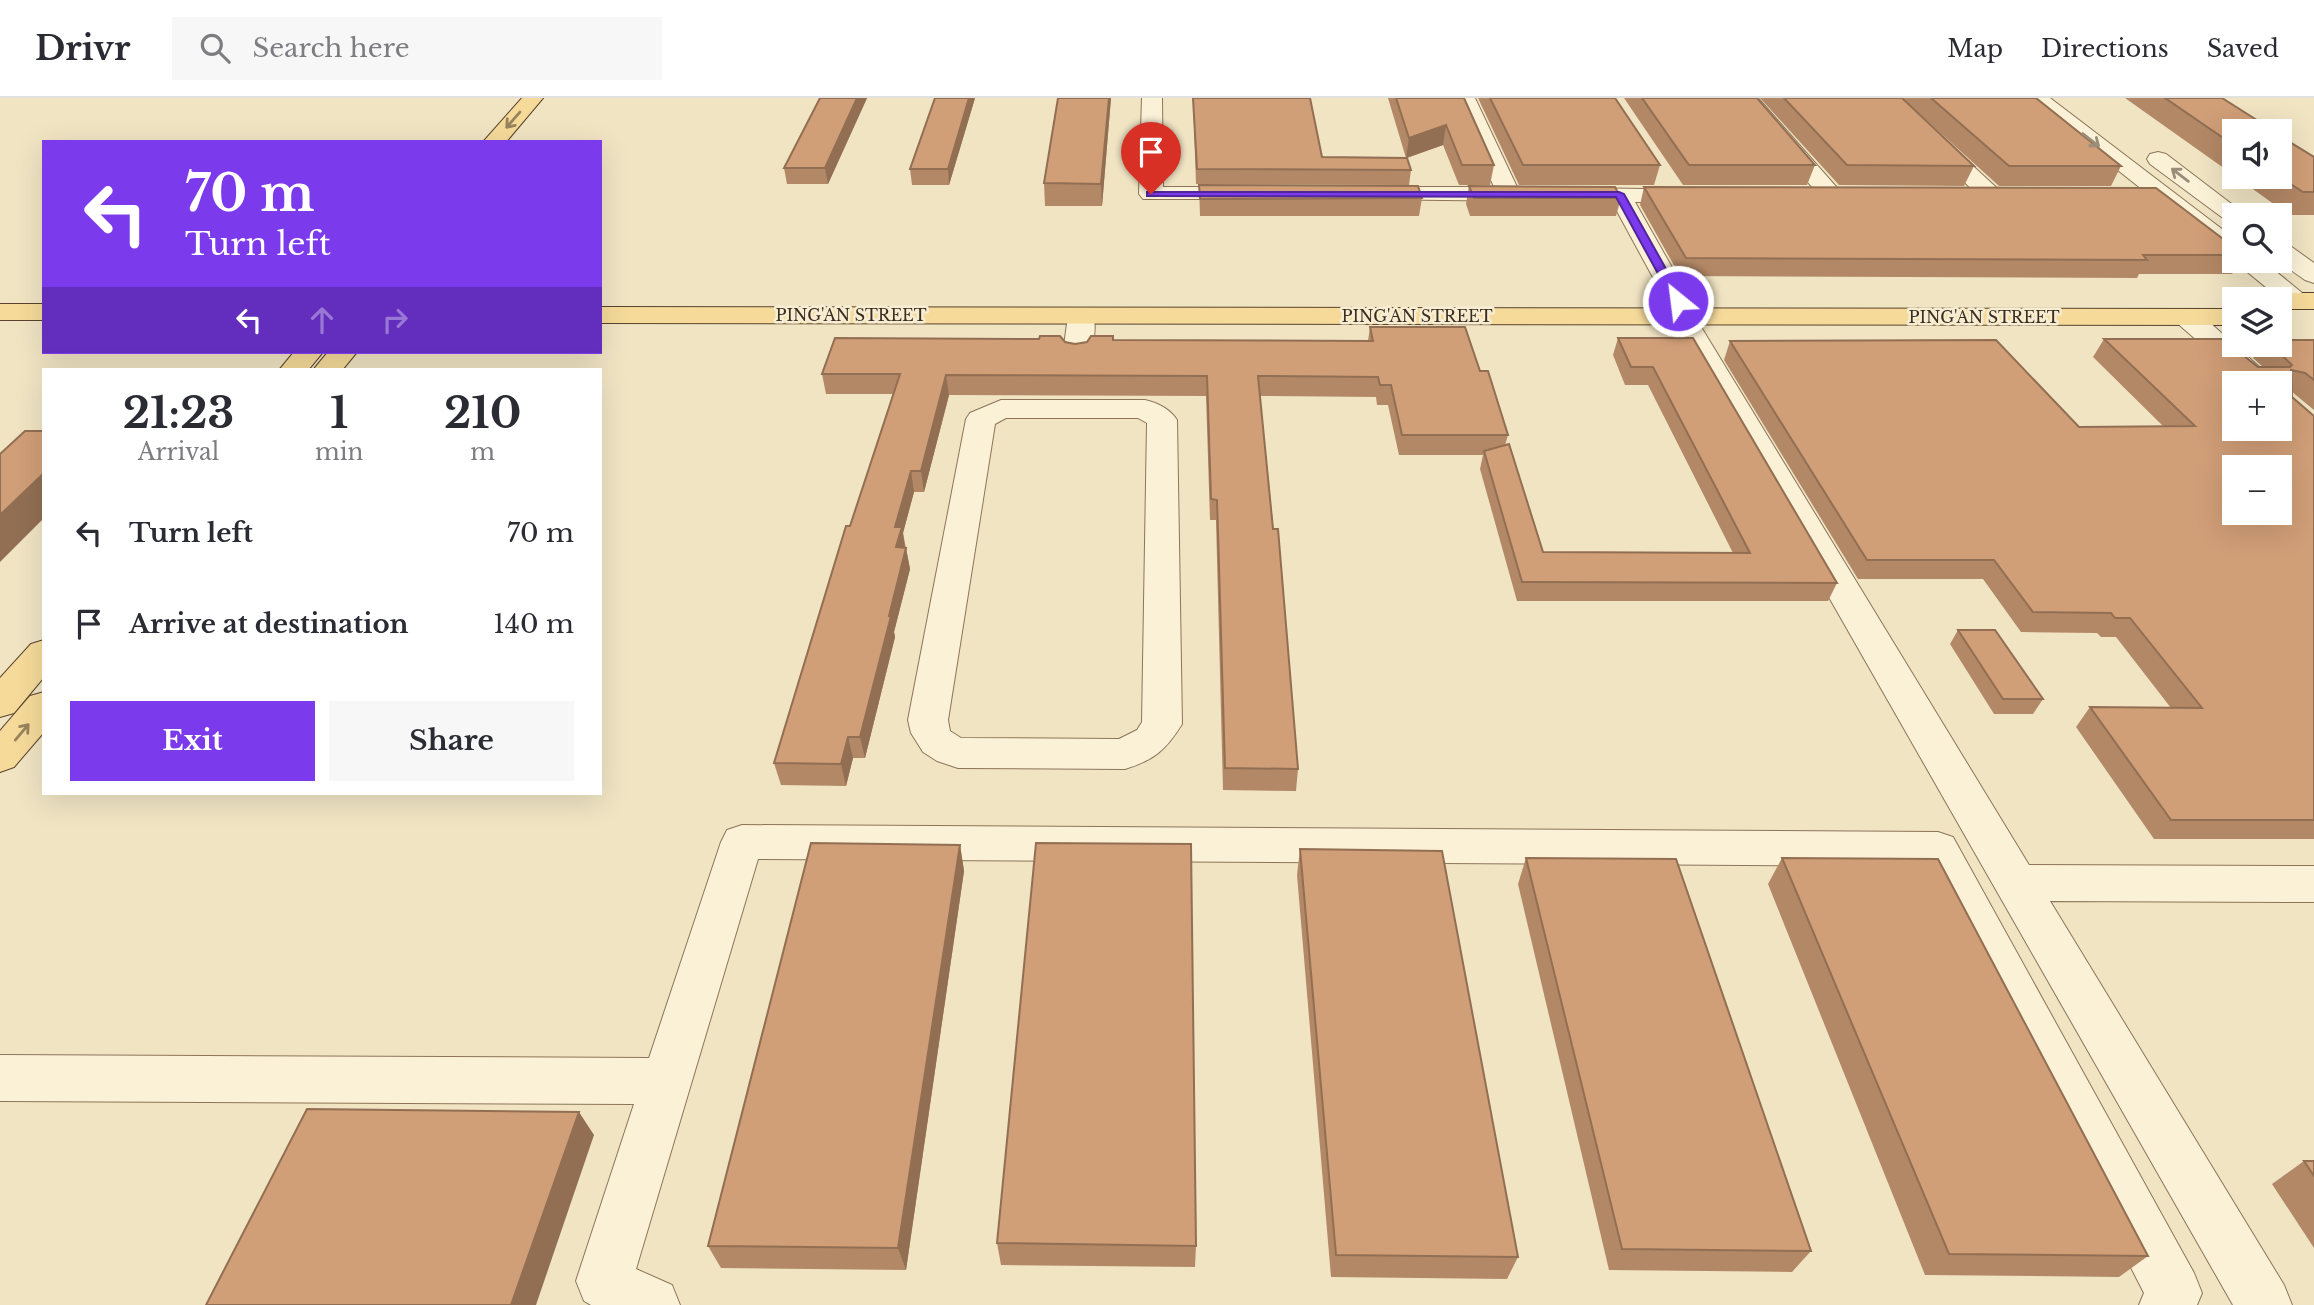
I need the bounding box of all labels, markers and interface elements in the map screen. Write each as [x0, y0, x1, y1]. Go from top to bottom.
search box [172, 17, 662, 80]
text: Drivr [35, 28, 130, 69]
icon: search [196, 29, 234, 67]
text: Search here [252, 32, 410, 64]
text: Map [1947, 34, 2003, 63]
text: Directions [2041, 34, 2169, 63]
text: Saved [2207, 34, 2279, 63]
one-way arrow [505, 111, 522, 128]
map controls [2222, 119, 2292, 525]
button: sound [2222, 119, 2292, 189]
pin [1121, 122, 1181, 194]
one-way arrow [2082, 132, 2100, 147]
icon: arrive [1132, 133, 1170, 171]
text: 70 m [185, 163, 315, 224]
icon: left [70, 168, 161, 259]
one-way arrow [2171, 168, 2190, 182]
button: search [2222, 203, 2292, 273]
text: Turn left [185, 224, 331, 264]
position arrow [1641, 264, 1715, 338]
button: layers [2222, 287, 2292, 357]
icon: left [230, 301, 268, 339]
icon: ahead [303, 301, 341, 339]
icon: right [376, 301, 414, 339]
street label: PING'AN STREET [775, 305, 927, 325]
street label: PING'AN STREET [1341, 306, 1493, 326]
street label: PING'AN STREET [1908, 307, 2060, 327]
button: + [2222, 371, 2292, 441]
text: 21:23 [123, 387, 234, 439]
text: 1 [330, 387, 348, 439]
text: 210 [444, 387, 521, 439]
text: Arrival [138, 438, 219, 466]
text: min [315, 438, 363, 466]
text: m [470, 438, 495, 466]
button: − [2222, 455, 2292, 525]
icon: left [70, 514, 108, 552]
text: Turn left [129, 517, 253, 549]
text: 70 m [507, 517, 574, 549]
icon: arrive [70, 605, 108, 643]
text: Arrive at destination [129, 608, 409, 640]
text: 140 m [493, 608, 574, 640]
button: Exit [70, 701, 315, 781]
button: Share [329, 701, 574, 781]
one-way arrow [14, 723, 30, 741]

